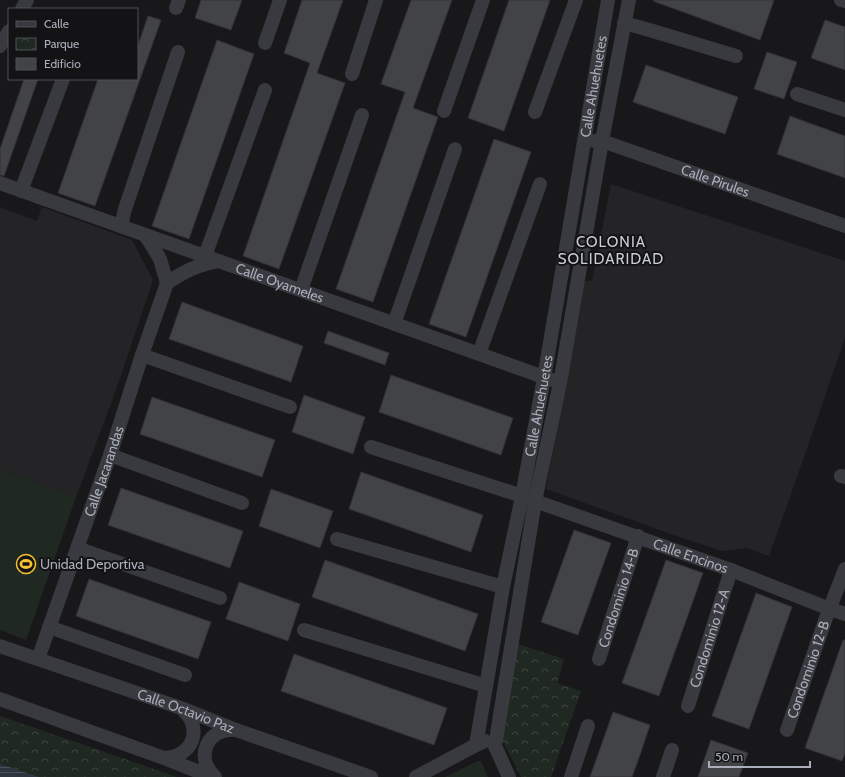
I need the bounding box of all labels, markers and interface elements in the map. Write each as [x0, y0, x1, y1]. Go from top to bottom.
legend [8, 8, 138, 80]
text: Calle [44, 16, 69, 31]
street label: Calle Ahuehuetes [576, 34, 611, 139]
text: Parque [44, 36, 79, 51]
text: Edificio [44, 56, 81, 71]
street label: Calle Pirules [679, 160, 752, 201]
district label: COLONIA SOLIDARIDAD [558, 233, 664, 268]
street label: Calle Oyameles [233, 259, 326, 307]
street label: Calle Ahuehuetes [521, 354, 557, 458]
street label: Calle Jacarandas [80, 423, 128, 519]
street label: Calle Encinos [651, 534, 731, 577]
street label: Condominio 14-B [594, 546, 643, 650]
sports icon: Unidad Deportiva [15, 553, 37, 575]
place label: Unidad Deportiva [40, 555, 145, 573]
street label: Condominio 12-A [685, 586, 734, 690]
street label: Condominio 12-B [783, 618, 833, 721]
street label: Calle Octavio Paz [135, 685, 237, 738]
scale bar [709, 743, 810, 769]
text: 50 m [715, 749, 743, 764]

